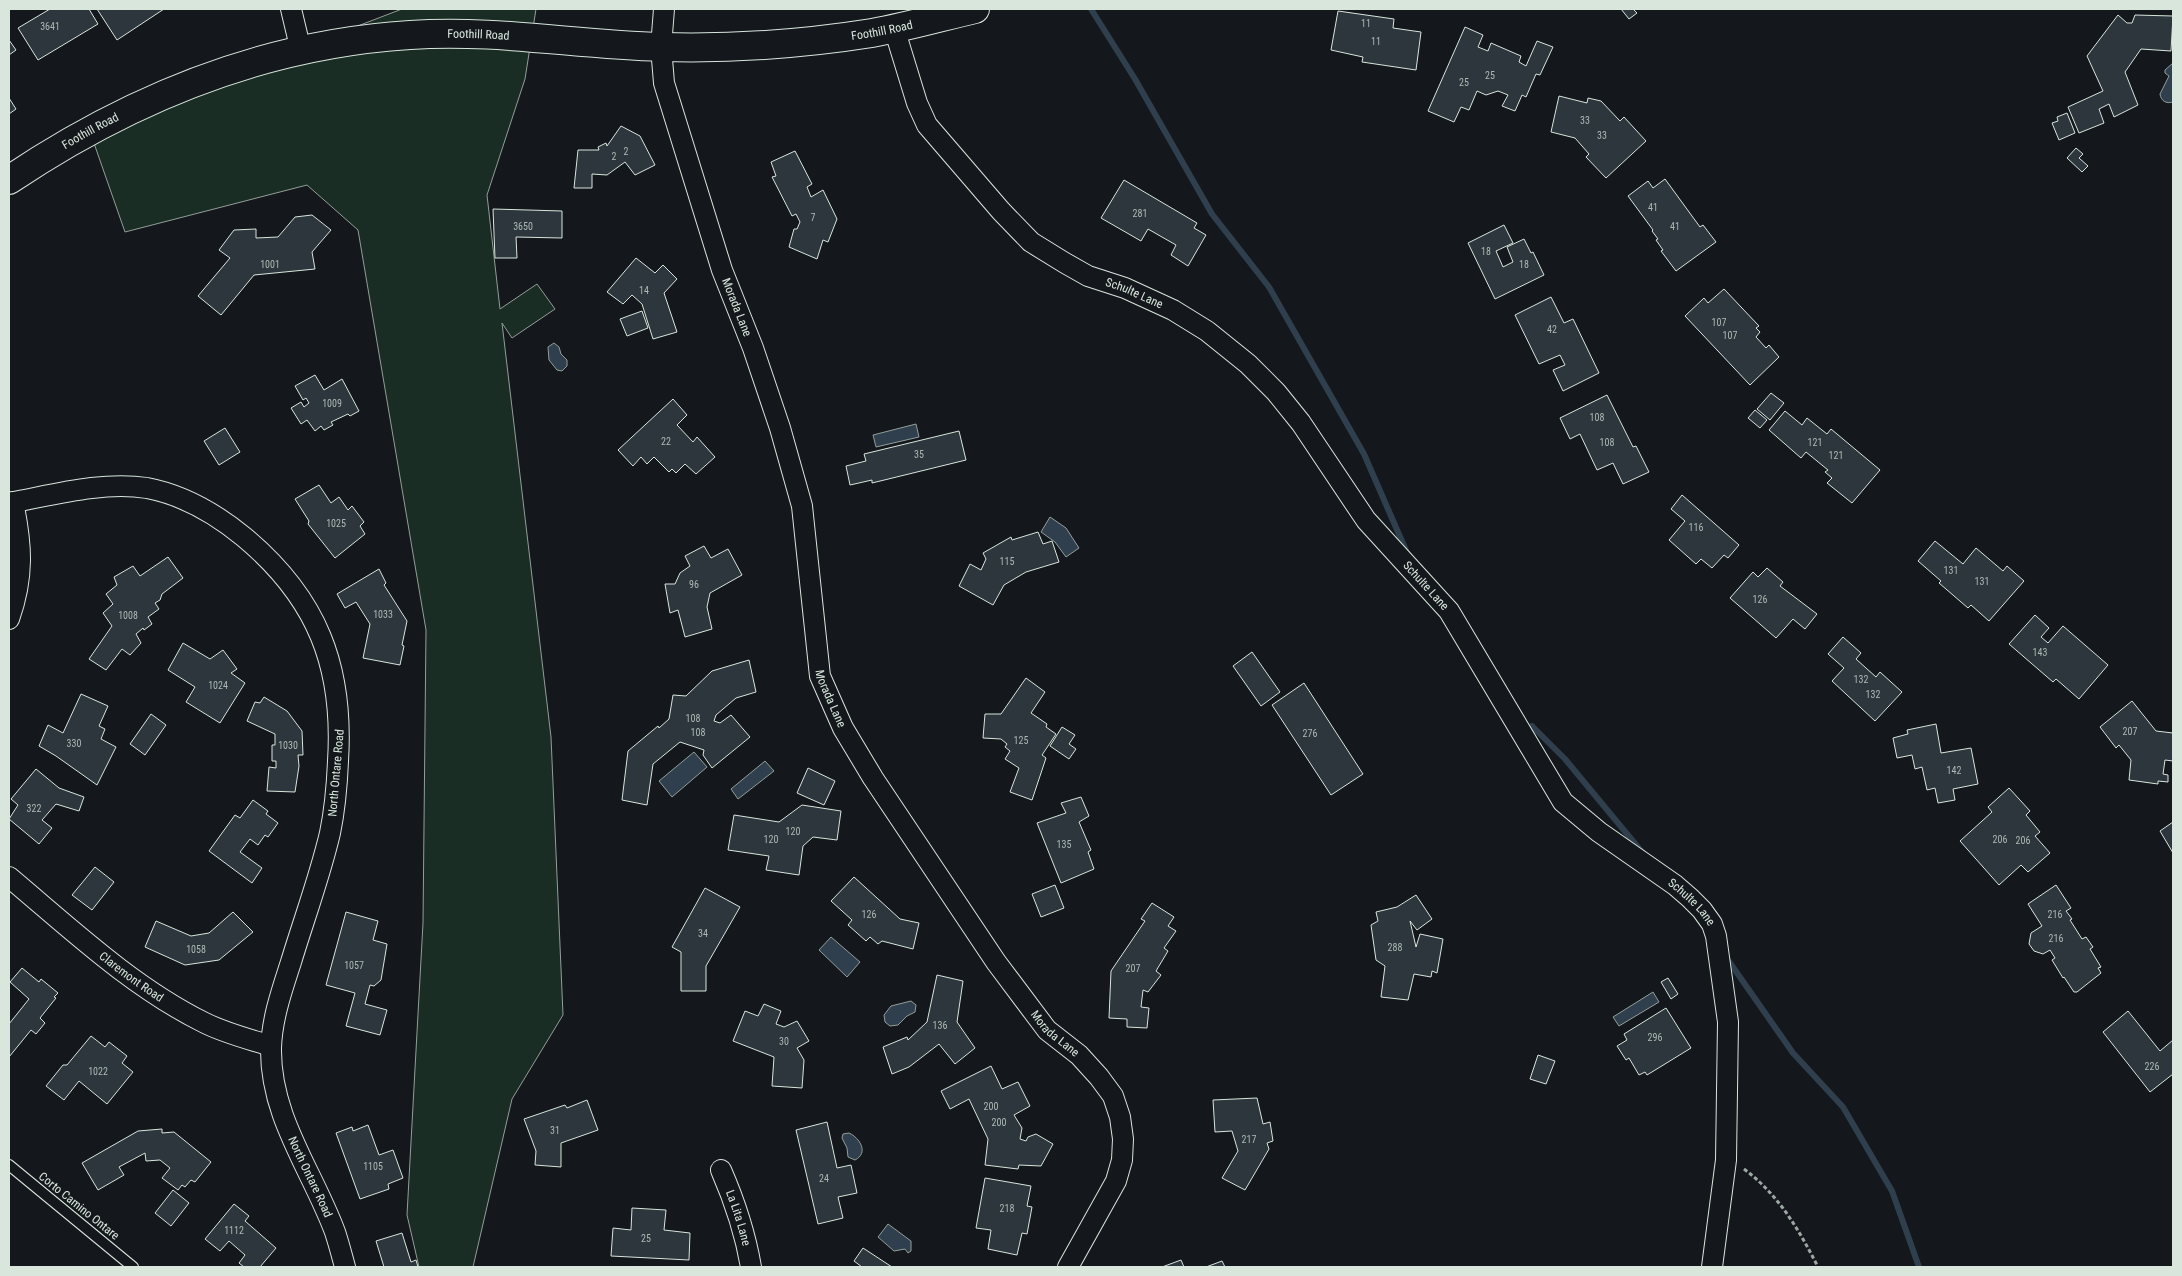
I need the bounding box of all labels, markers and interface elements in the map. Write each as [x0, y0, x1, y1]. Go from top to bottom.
street label: Foothill Road [850, 18, 914, 43]
house number: 11 [1361, 18, 1371, 29]
house number: 3641 [40, 21, 60, 32]
street label: Foothill Road [447, 27, 510, 43]
house number: 11 [1371, 36, 1381, 47]
house number: 25 [1485, 70, 1495, 81]
house number: 25 [1459, 77, 1469, 88]
street label: Foothill Road [60, 110, 121, 152]
house number: 33 [1580, 115, 1590, 126]
house number: 33 [1597, 130, 1607, 141]
house number: 2 [624, 146, 629, 157]
house number: 2 [612, 151, 617, 162]
house number: 41 [1648, 202, 1658, 213]
house number: 281 [1133, 208, 1147, 219]
house number: 7 [811, 212, 816, 223]
house number: 3650 [513, 221, 533, 232]
house number: 41 [1670, 221, 1680, 232]
house number: 18 [1481, 246, 1491, 257]
house number: 1001 [260, 259, 280, 270]
house number: 18 [1519, 259, 1529, 270]
street label: Schulte Lane [1104, 275, 1166, 312]
street label: Morada Lane [719, 276, 755, 339]
house number: 14 [639, 285, 649, 296]
house number: 107 [1712, 317, 1726, 328]
house number: 42 [1547, 324, 1557, 335]
house number: 107 [1723, 330, 1737, 341]
house number: 1009 [322, 398, 342, 409]
house number: 108 [1590, 412, 1604, 423]
house number: 22 [661, 436, 671, 447]
house number: 108 [1600, 437, 1614, 448]
house number: 121 [1808, 437, 1822, 448]
house number: 35 [914, 449, 924, 460]
house number: 121 [1829, 450, 1843, 461]
house number: 1025 [326, 518, 346, 529]
house number: 116 [1689, 522, 1703, 533]
house number: 115 [1000, 556, 1014, 567]
street label: Schulte Lane [1400, 558, 1452, 613]
house number: 131 [1944, 565, 1958, 576]
house number: 131 [1975, 576, 1989, 587]
house number: 96 [689, 579, 699, 590]
house number: 126 [1753, 594, 1767, 605]
house number: 1033 [373, 609, 393, 620]
house number: 1008 [118, 610, 138, 621]
house number: 143 [2033, 647, 2047, 658]
street label: Morada Lane [812, 669, 849, 730]
house number: 132 [1854, 674, 1868, 685]
house number: 1024 [208, 680, 228, 691]
house number: 132 [1866, 689, 1880, 700]
house number: 108 [686, 713, 700, 724]
house number: 207 [2123, 726, 2137, 737]
house number: 108 [691, 727, 705, 738]
house number: 276 [1303, 728, 1317, 739]
street label: North Ontare Road [325, 729, 347, 817]
house number: 125 [1014, 735, 1028, 746]
house number: 330 [67, 738, 81, 749]
house number: 1030 [278, 740, 298, 751]
house number: 142 [1947, 765, 1961, 776]
house number: 322 [27, 803, 41, 814]
house number: 120 [786, 826, 800, 837]
house number: 120 [764, 834, 778, 845]
house number: 206 [1993, 834, 2007, 845]
house number: 206 [2016, 835, 2030, 846]
house number: 135 [1057, 839, 1071, 850]
street label: Schulte Lane [1666, 875, 1718, 929]
house number: 126 [862, 909, 876, 920]
house number: 216 [2048, 909, 2062, 920]
house number: 34 [698, 928, 708, 939]
house number: 216 [2049, 933, 2063, 944]
house number: 288 [1388, 942, 1402, 953]
house number: 1058 [186, 944, 206, 955]
street label: Claremont Road [96, 949, 166, 1005]
house number: 1057 [344, 960, 364, 971]
house number: 207 [1126, 963, 1140, 974]
street label: Morada Lane [1028, 1008, 1082, 1060]
house number: 136 [933, 1020, 947, 1031]
house number: 296 [1648, 1032, 1662, 1043]
house number: 30 [779, 1036, 789, 1047]
house number: 226 [2145, 1061, 2159, 1072]
house number: 1022 [88, 1066, 108, 1077]
house number: 200 [984, 1101, 998, 1112]
house number: 200 [992, 1117, 1006, 1128]
house number: 31 [550, 1125, 560, 1136]
street label: North Ontare Road [285, 1134, 335, 1219]
house number: 217 [1242, 1134, 1256, 1145]
house number: 1105 [363, 1161, 383, 1172]
street label: Corto Camino Ontare [36, 1169, 122, 1243]
house number: 24 [819, 1173, 829, 1184]
street label: La Lita Lane [723, 1188, 754, 1247]
house number: 218 [1000, 1203, 1014, 1214]
house number: 1112 [224, 1225, 244, 1236]
house number: 25 [641, 1233, 651, 1244]

